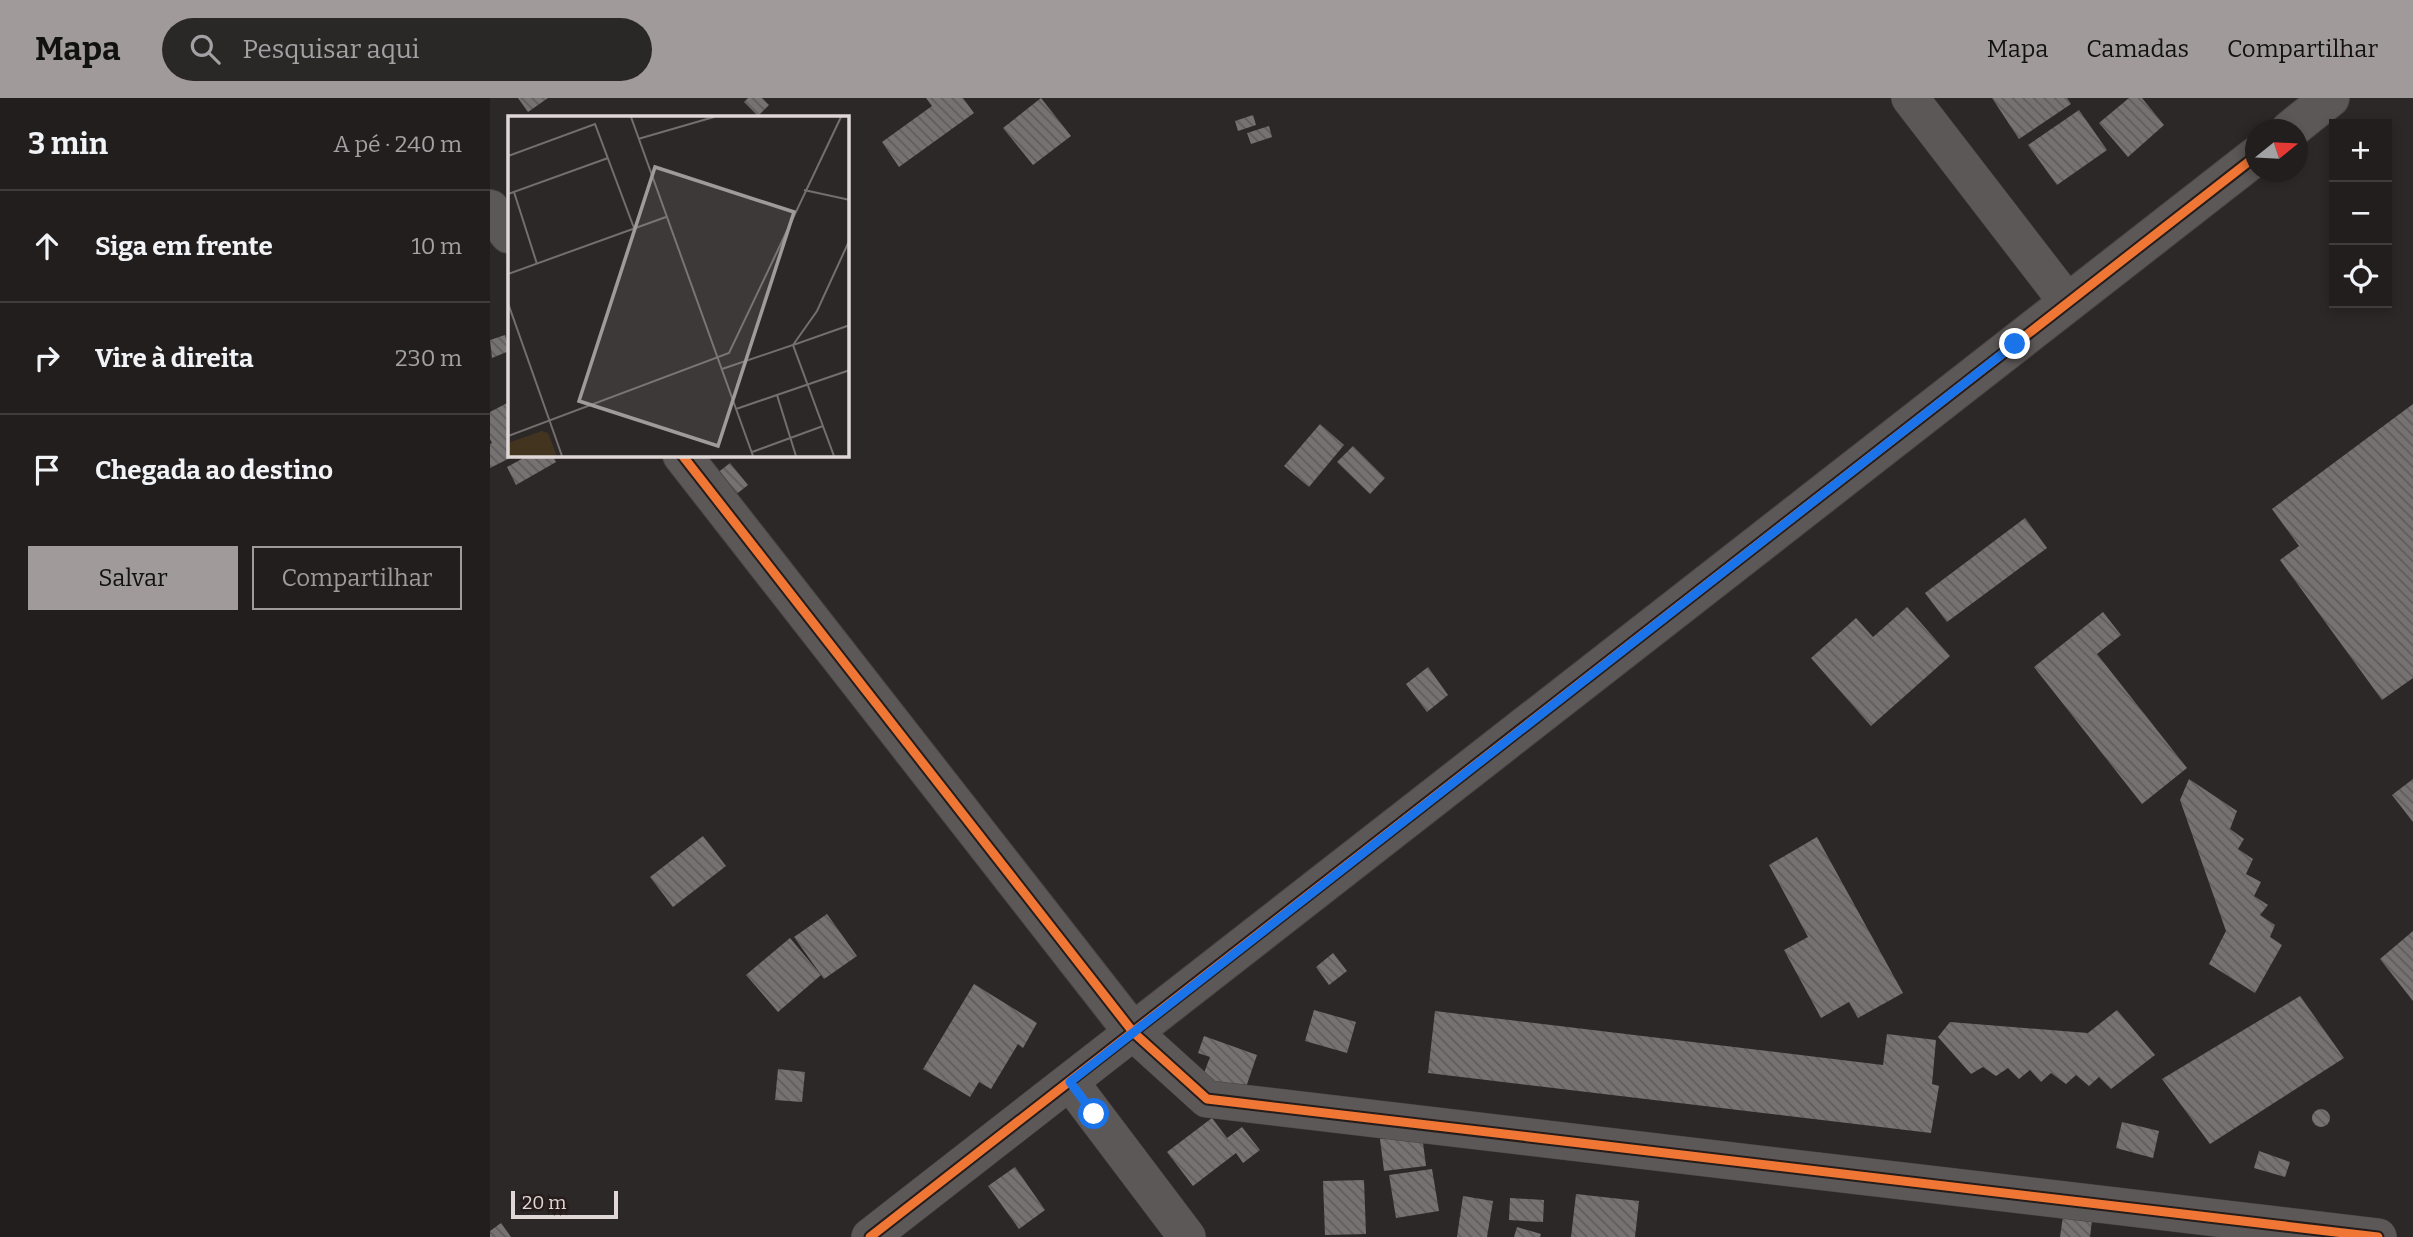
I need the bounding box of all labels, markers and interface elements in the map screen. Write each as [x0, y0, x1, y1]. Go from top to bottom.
search box [162, 18, 652, 81]
text: Mapa [35, 29, 120, 69]
icon: search [186, 30, 224, 68]
text: Pesquisar aqui [242, 34, 420, 65]
text: Mapa [1987, 35, 2048, 63]
text: Camadas [2086, 35, 2189, 63]
text: Compartilhar [2227, 35, 2378, 63]
inset map [508, 116, 849, 457]
north arrow [2245, 119, 2308, 182]
map controls [2329, 119, 2392, 308]
button: + [2329, 119, 2392, 182]
text: 3 min [28, 126, 108, 162]
text: A pé · 240 m [333, 130, 462, 158]
button: − [2329, 182, 2392, 245]
icon: ahead [28, 227, 66, 265]
text: Siga em frente [95, 231, 273, 262]
text: 10 m [411, 232, 462, 260]
button: locate [2329, 245, 2392, 308]
route end [1999, 328, 2030, 359]
icon: right [28, 339, 66, 377]
text: Vire à direita [95, 343, 254, 374]
text: 230 m [395, 344, 462, 372]
icon: arrive [28, 451, 66, 489]
text: Chegada ao destino [95, 455, 333, 486]
button: Salvar [28, 546, 238, 610]
button: Compartilhar [252, 546, 462, 610]
route start [1078, 1098, 1109, 1129]
scale bar [511, 1188, 618, 1220]
text: 20 m [522, 1191, 566, 1214]

